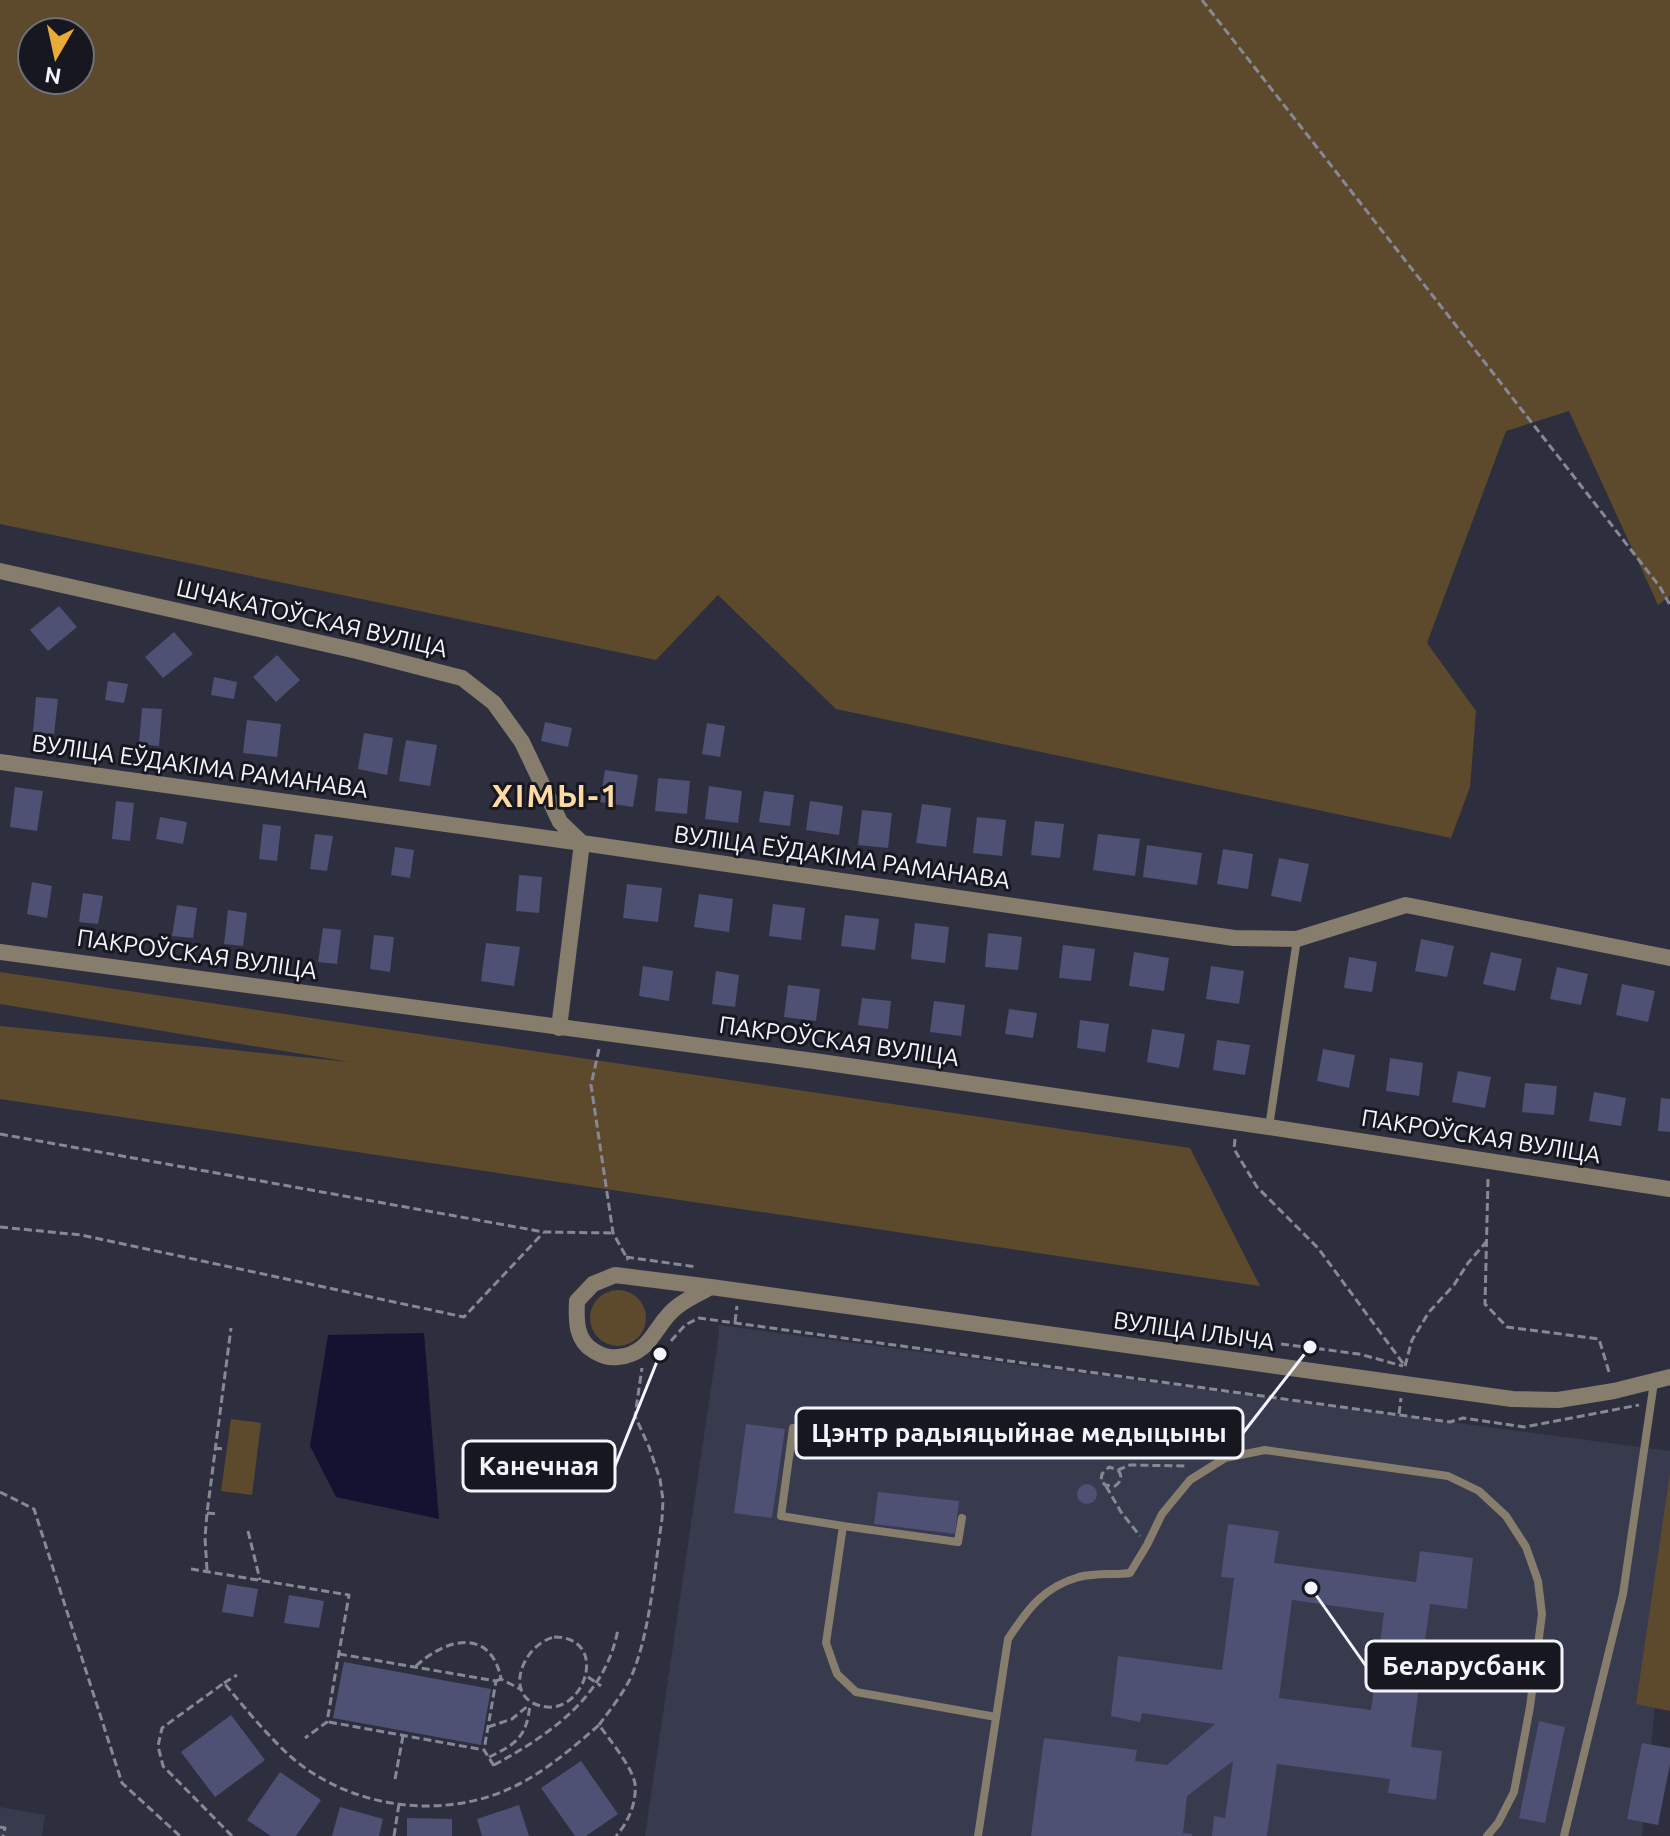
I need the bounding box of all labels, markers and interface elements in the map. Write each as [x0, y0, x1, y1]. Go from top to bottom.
north arrow [16, 16, 96, 96]
text: N [43, 63, 63, 90]
street label: ШЧАКАТОЎСКАЯ ВУЛІЦА [174, 573, 451, 662]
street label: ВУЛІЦА ЕЎДАКІМА РАМАНАВА [30, 728, 370, 803]
district label: ХІМЫ-1 [492, 777, 620, 813]
street label: ВУЛІЦА ЕЎДАКІМА РАМАНАВА [672, 819, 1012, 894]
street label: ПАКРОЎСКАЯ ВУЛІЦА [75, 923, 319, 984]
street label: ПАКРОЎСКАЯ ВУЛІЦА [717, 1010, 961, 1071]
street label: ПАКРОЎСКАЯ ВУЛІЦА [1359, 1103, 1603, 1168]
street label: ВУЛІЦА ІЛЬІЧА [1112, 1306, 1277, 1356]
callout: Цэнтр радыяцыйнае медыцыны [796, 1408, 1243, 1458]
text: Цэнтр радыяцыйнае медыцыны [811, 1418, 1227, 1447]
callout: Канечная [463, 1441, 615, 1491]
text: Канечная [479, 1451, 599, 1480]
callout: Беларусбанк [1366, 1641, 1562, 1691]
text: Беларусбанк [1382, 1651, 1546, 1680]

